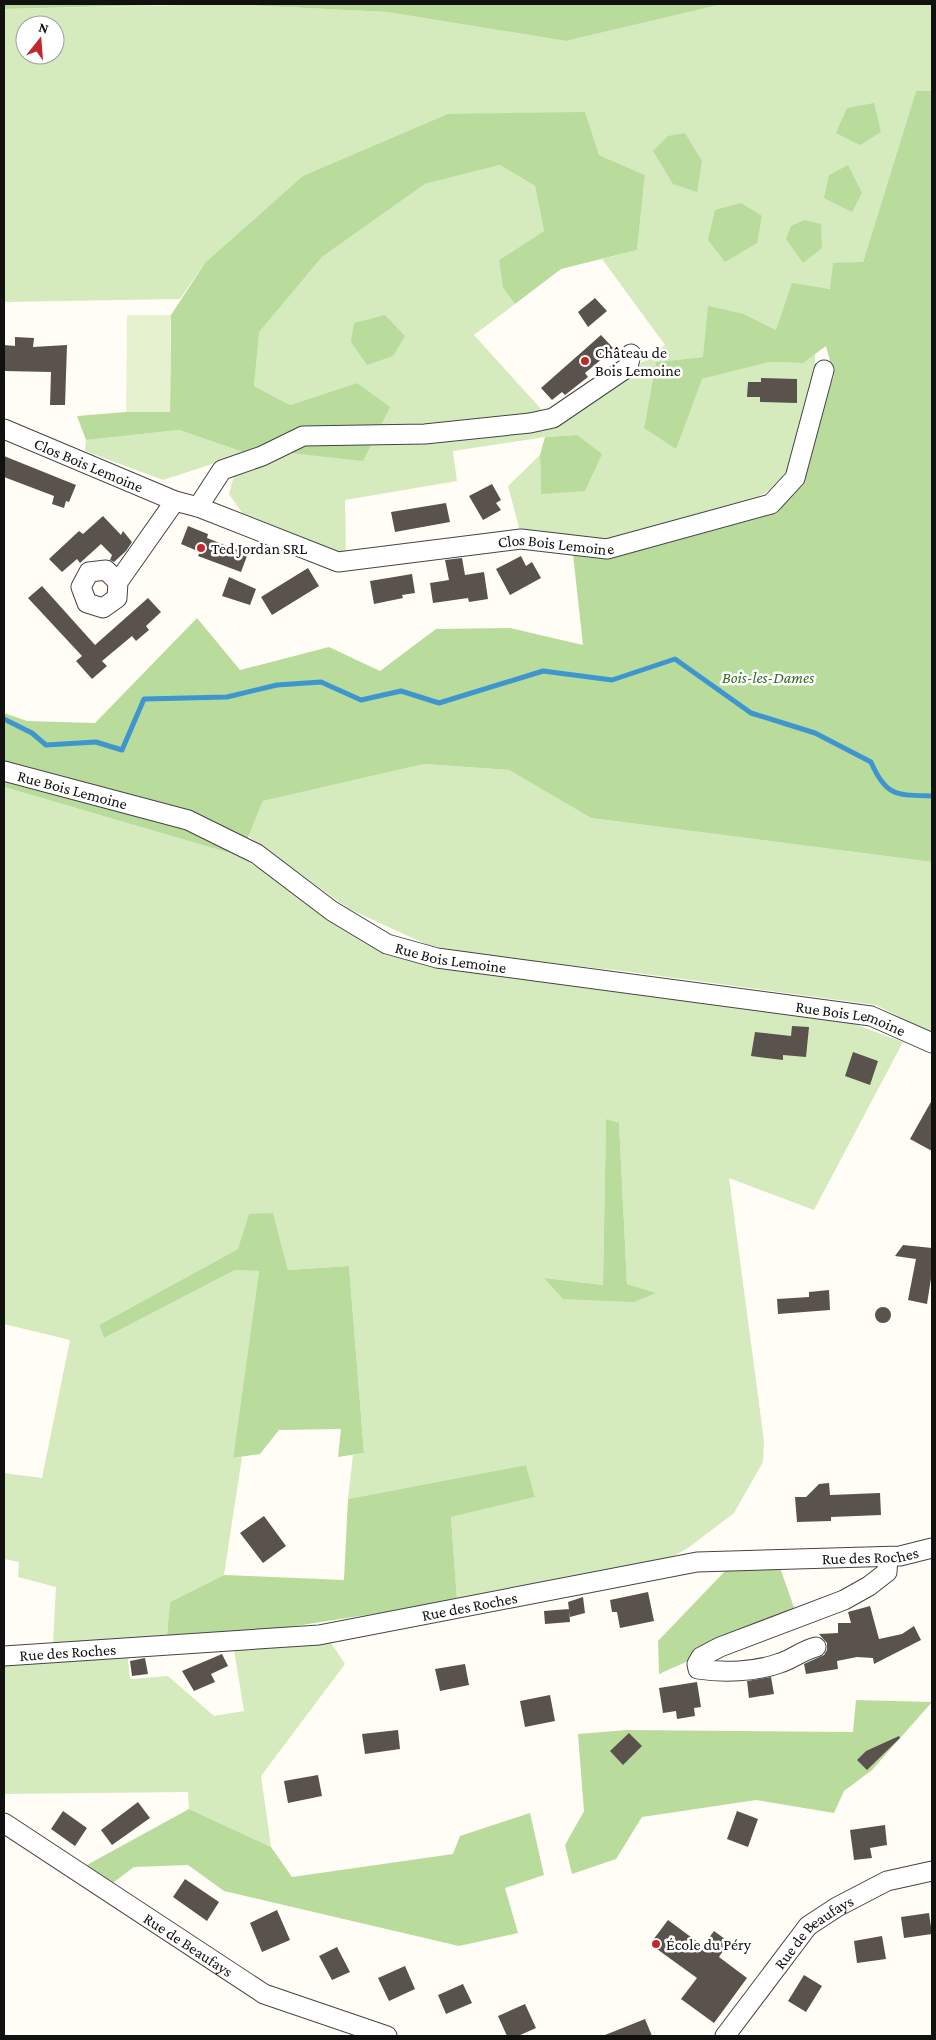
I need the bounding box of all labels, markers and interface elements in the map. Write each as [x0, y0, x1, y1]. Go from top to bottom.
north arrow [15, 15, 65, 65]
text: N [37, 19, 51, 37]
place label: Château de Bois Lemoine [595, 344, 681, 379]
marker: Château de Bois Lemoine [579, 355, 591, 367]
street label: Clos Bois Lemoine [32, 435, 146, 496]
street label: Clos Bois Lemoine [497, 531, 616, 558]
place label: Ted Jordan SRL [211, 540, 307, 558]
marker: Ted Jordan SRL [195, 542, 207, 554]
park label: Bois-les-Dames [722, 669, 814, 686]
street label: Rue Bois Lemoine [16, 767, 129, 813]
street label: Rue Bois Lemoine [393, 939, 507, 976]
street label: Rue Bois Lemoine [795, 998, 908, 1039]
street label: Rue des Roches [822, 1544, 920, 1567]
street label: Rue des Roches [420, 1589, 519, 1624]
street label: Rue des Roches [19, 1641, 117, 1664]
street label: Rue de Beaufays [771, 1892, 856, 1972]
street label: Rue de Beaufays [141, 1909, 236, 1980]
place label: École du Péry [666, 1936, 752, 1954]
marker: École du Péry [650, 1938, 662, 1950]

